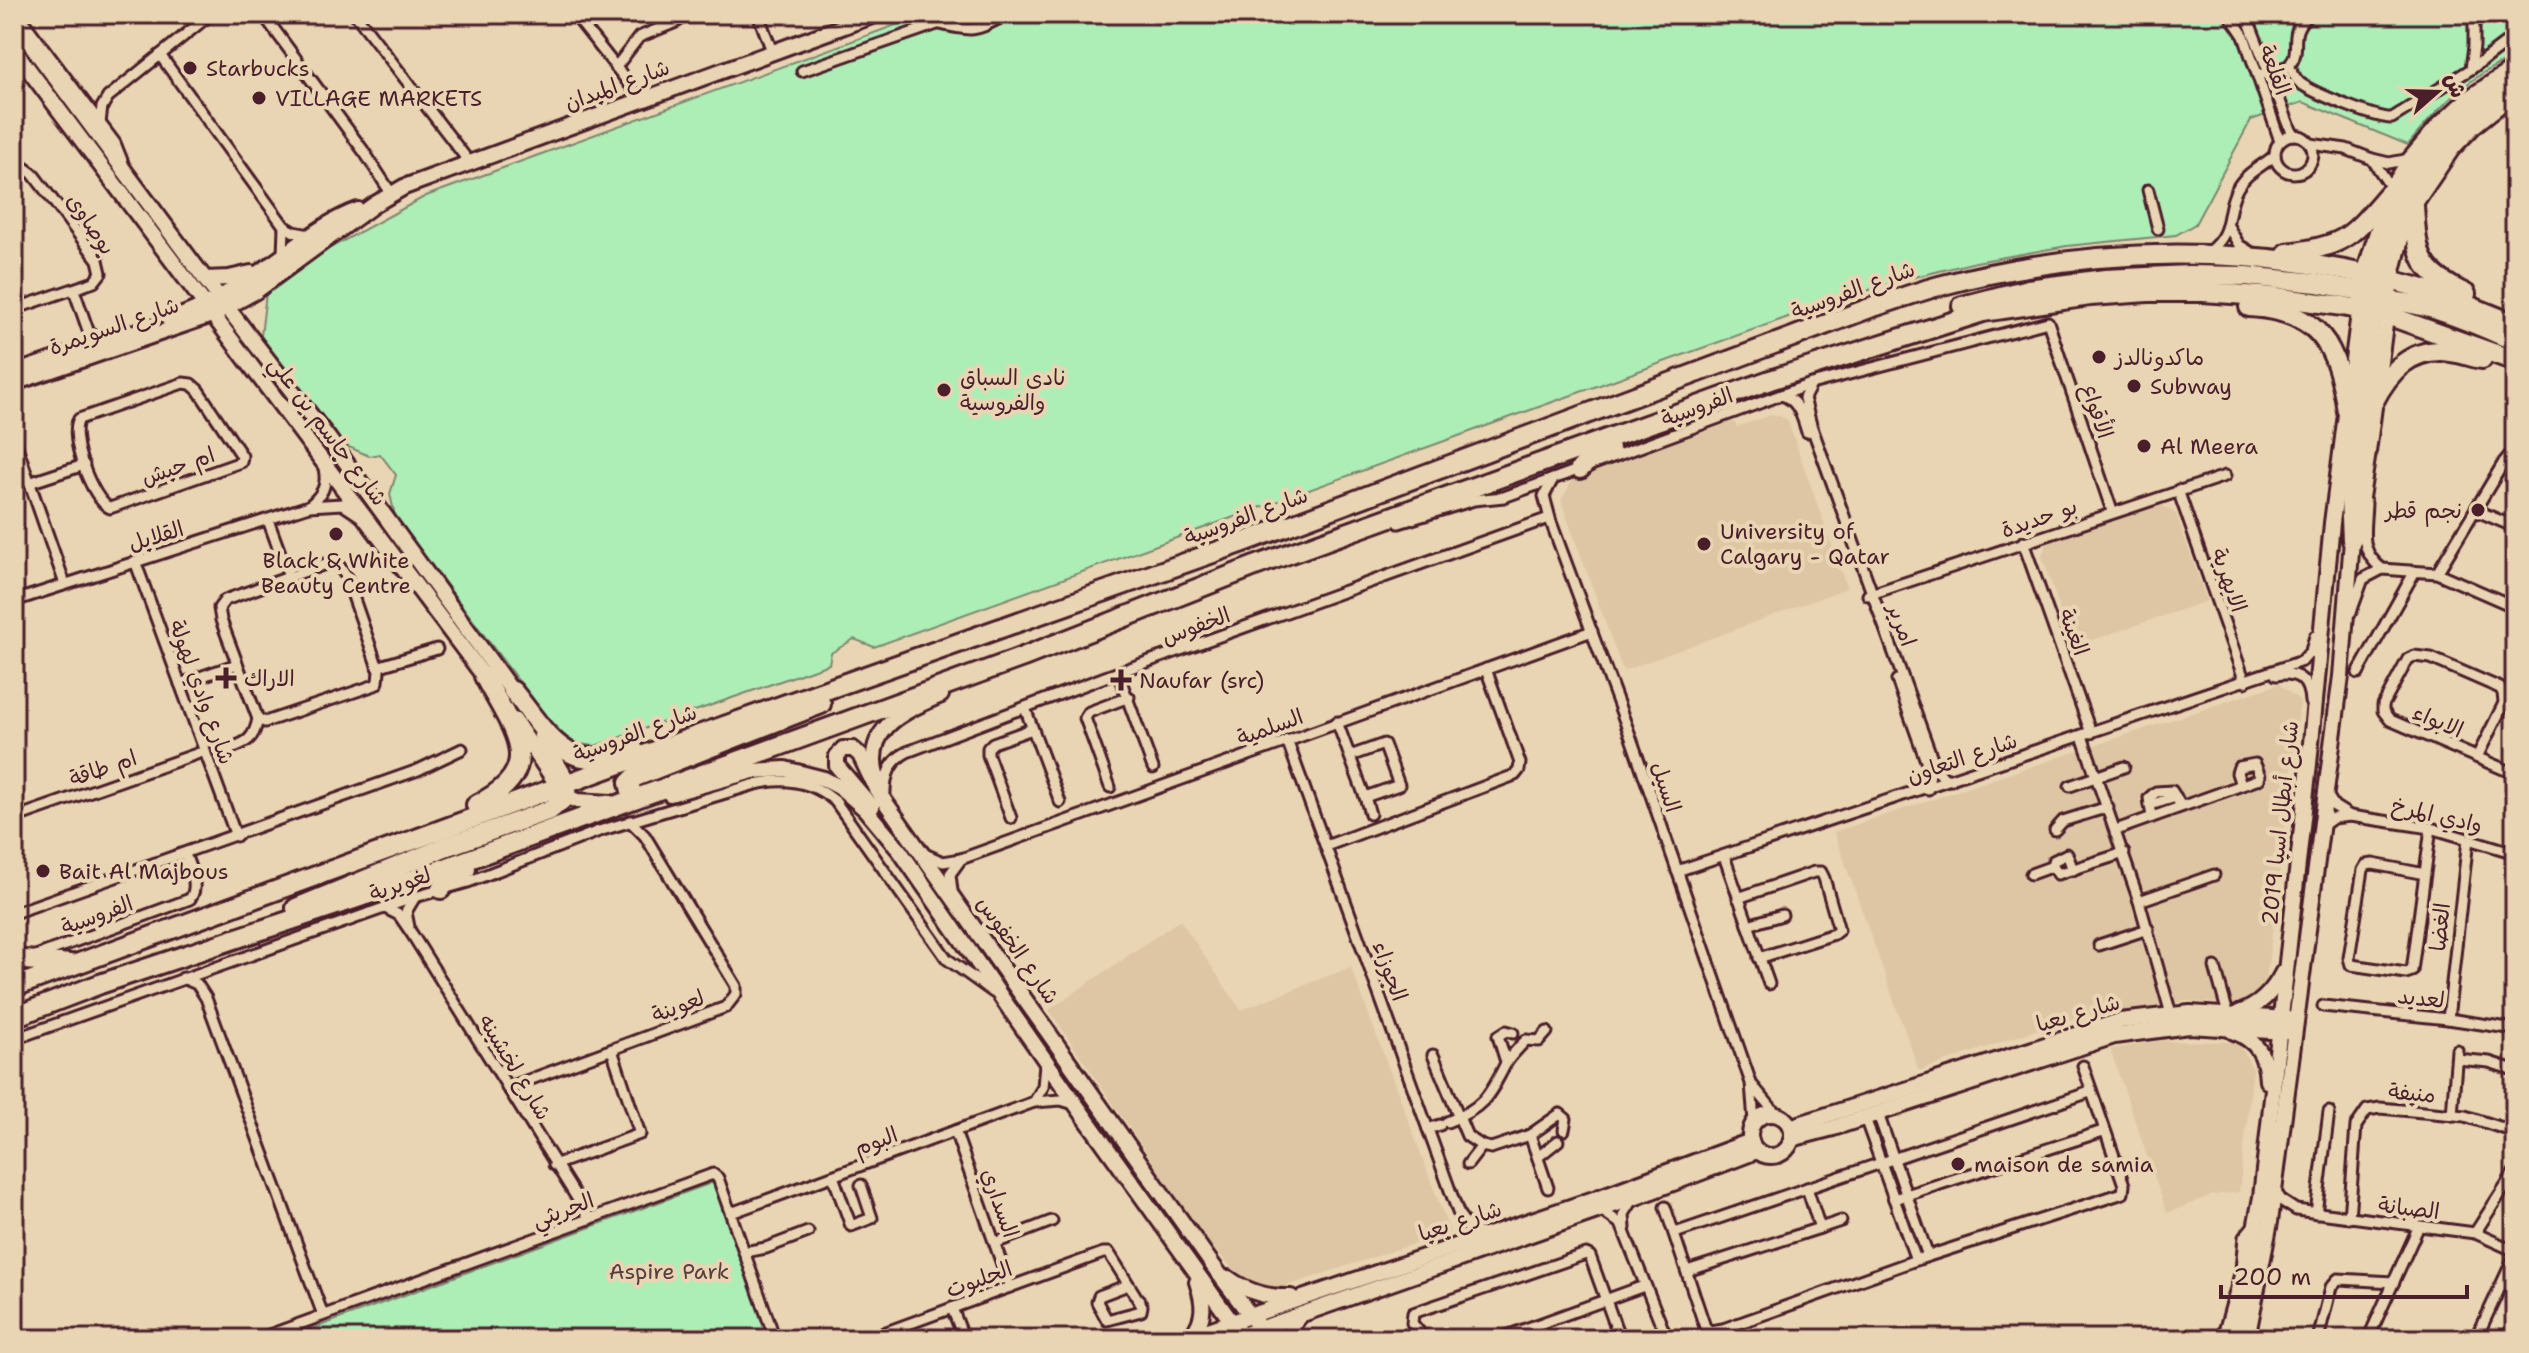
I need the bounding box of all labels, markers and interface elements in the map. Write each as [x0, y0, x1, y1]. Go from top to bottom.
street label: القلعة [2253, 41, 2297, 99]
north arrow [2397, 52, 2477, 132]
street label: شارع الميدان [560, 53, 674, 118]
place label: Starbucks [206, 54, 310, 83]
marker: Starbucks [181, 59, 199, 77]
text: ش [2438, 69, 2473, 102]
place label: VILLAGE MARKETS [275, 84, 482, 113]
marker: VILLAGE MARKETS [250, 89, 268, 107]
street label: بوصاوى [60, 188, 122, 260]
street label: شارع الفروسية [1787, 254, 1919, 327]
street label: شارع السويمرة [45, 290, 183, 363]
place label: ماكدونالدز [2113, 343, 2204, 372]
marker: ماكدونالدز [2090, 348, 2108, 366]
street label: شارع جاسم بن علي [258, 350, 394, 515]
place label: نادي السباق والفروسية [960, 363, 1065, 417]
place label: Subway [2150, 372, 2232, 401]
marker: Subway [2125, 377, 2143, 395]
street label: الأقواع [2073, 379, 2121, 443]
marker: نادي السباق والفروسية [935, 381, 953, 399]
street label: الفروسية [1657, 381, 1737, 433]
place label: Al Meera [2160, 432, 2258, 461]
marker: Al Meera [2135, 437, 2153, 455]
street label: ام حيش [137, 440, 219, 494]
street label: شارع الفروسية [1180, 480, 1312, 553]
street label: بو حديدة [1997, 491, 2081, 545]
place label: نجم قطر [2383, 496, 2462, 527]
marker: نجم قطر [2469, 501, 2487, 519]
street label: القلايل [125, 514, 187, 558]
place label: University of Calgary - Qatar [1720, 517, 1890, 571]
marker: Black & White Beauty Centre [327, 525, 345, 543]
marker: University of Calgary - Qatar [1695, 535, 1713, 553]
street label: الابهرية [2205, 544, 2253, 616]
place label: Black & White Beauty Centre [261, 546, 411, 600]
street label: امرير [1880, 598, 1923, 650]
street label: الخفوس [1158, 600, 1234, 652]
street label: الغينة [2052, 604, 2096, 660]
street label: شارع وادي لهولة [161, 616, 242, 769]
place label: الاراك [244, 664, 295, 693]
place label: Naufar (src) [1139, 666, 1264, 695]
marker: الاراك [215, 667, 237, 689]
marker: Naufar (src) [1110, 669, 1132, 691]
street label: شارع الفروسية [569, 697, 701, 770]
street label: الابواء [2408, 697, 2468, 745]
street label: السلمية [1233, 702, 1307, 752]
street label: شارع أبطال اسيا 2019 [2255, 719, 2306, 927]
street label: شارع التعاون [1903, 726, 2021, 791]
street label: ام طاقة [65, 743, 141, 795]
street label: السيل [1644, 758, 1688, 816]
street label: وادي المرخ [2388, 790, 2485, 842]
place label: Bait Al Majbous [59, 857, 229, 886]
street label: لغويرية [365, 860, 435, 908]
marker: Bait Al Majbous [34, 862, 52, 880]
street label: الفروسية [57, 889, 137, 941]
street label: شارع الخفوس [969, 890, 1066, 1011]
street label: الغضا [2423, 901, 2457, 953]
street label: الجوزاء [1366, 937, 1414, 1005]
street label: لعديد [2396, 981, 2446, 1015]
street label: لعوينة [647, 983, 709, 1029]
street label: شارع بعيا [2033, 987, 2123, 1040]
street label: شارع لخشينه [471, 1009, 558, 1126]
street label: منيفة [2387, 1076, 2437, 1110]
street label: البوم [850, 1120, 903, 1164]
place label: maison de samia [1974, 1150, 2154, 1179]
marker: maison de samia [1949, 1155, 1967, 1173]
street label: السداري [973, 1165, 1025, 1242]
street label: الحريثي [528, 1185, 600, 1239]
street label: الصبانة [2377, 1190, 2441, 1226]
street label: شارع بعيا [1415, 1194, 1506, 1249]
scale bar [2221, 1249, 2467, 1299]
street label: الجلبوت [942, 1254, 1016, 1304]
park label: Aspire Park [609, 1257, 729, 1286]
text: 200 m [2233, 1261, 2311, 1293]

